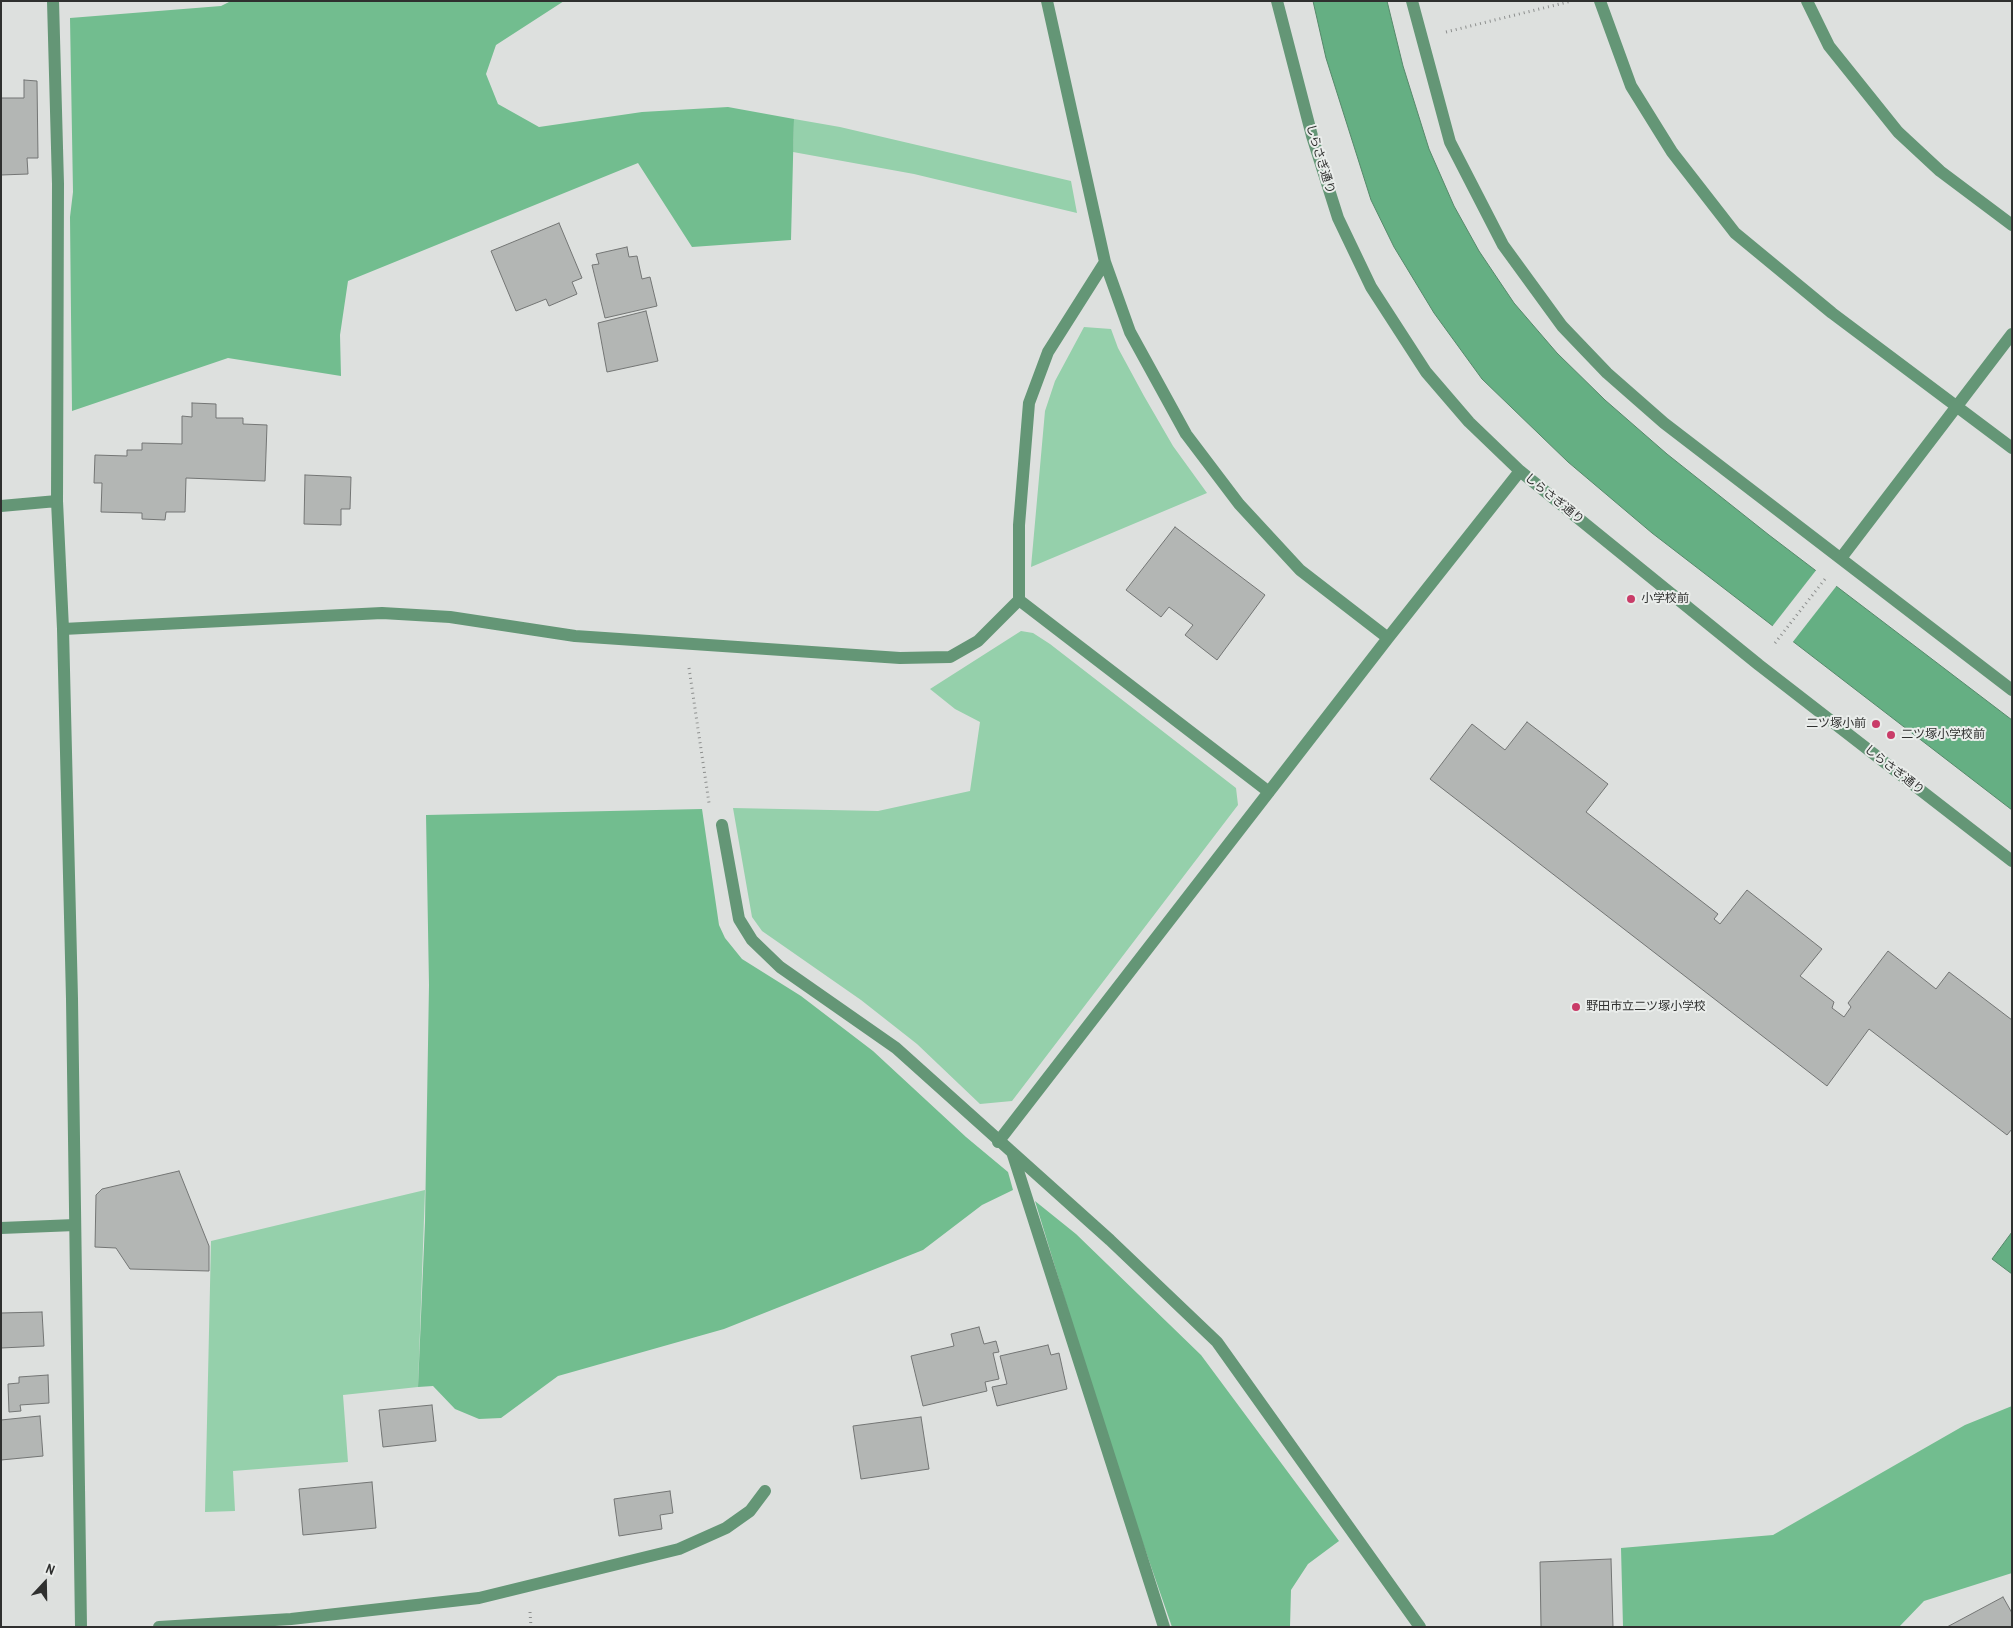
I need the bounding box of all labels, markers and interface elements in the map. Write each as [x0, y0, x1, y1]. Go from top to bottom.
street label: しらさぎ通り [1303, 122, 1337, 196]
street label: しらさぎ通り [1521, 471, 1587, 527]
place label: 小学校前 [1641, 592, 1689, 606]
marker: 小学校前 [1625, 593, 1637, 605]
place label: 二ツ塚小前 [1806, 717, 1866, 731]
marker: 二ツ塚小前 [1870, 718, 1882, 730]
place label: 二ツ塚小学校前 [1901, 728, 1985, 742]
marker: 二ツ塚小学校前 [1885, 729, 1897, 741]
street label: しらさぎ通り [1861, 742, 1927, 798]
place label: 野田市立二ツ塚小学校 [1586, 1000, 1706, 1014]
marker: 野田市立二ツ塚小学校 [1570, 1001, 1582, 1013]
north arrow [20, 1558, 70, 1608]
text: N [43, 1559, 57, 1579]

